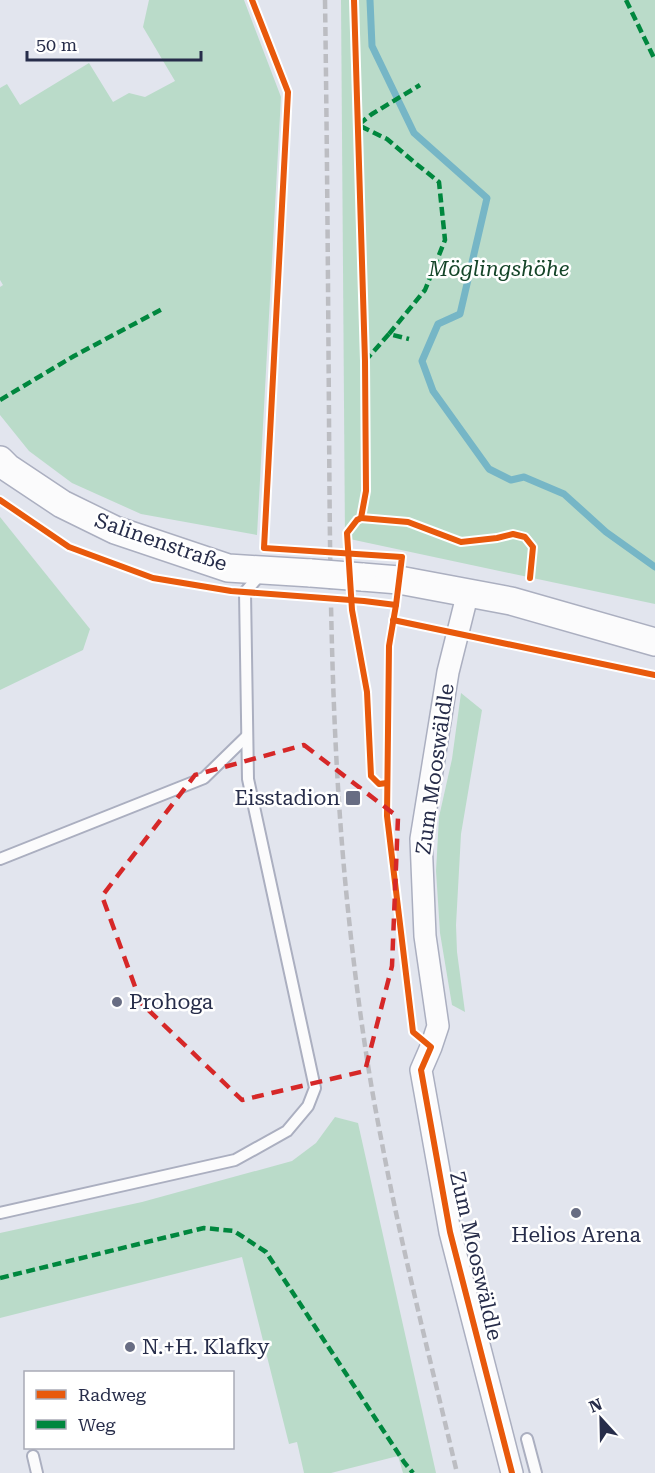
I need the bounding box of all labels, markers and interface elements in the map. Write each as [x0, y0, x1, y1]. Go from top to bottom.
scale bar [27, 24, 201, 62]
text: 50 m [36, 34, 77, 55]
park label: Möglingshöhe [428, 257, 569, 281]
street label: Salinenstraße [92, 508, 230, 576]
street label: Zum Mooswäldle [411, 682, 459, 856]
place label: Eisstadion [234, 786, 340, 810]
marker: Eisstadion [344, 789, 362, 807]
place label: Prohoga [129, 990, 214, 1014]
marker: Prohoga [110, 995, 124, 1009]
street label: Zum Mooswäldle [445, 1169, 507, 1343]
marker: Helios Arena [569, 1206, 583, 1220]
place label: Helios Arena [511, 1223, 641, 1247]
place label: N.+H. Klafky [142, 1335, 270, 1359]
marker: N.+H. Klafky [123, 1340, 137, 1354]
legend [24, 1371, 234, 1449]
text: Radweg [78, 1384, 147, 1405]
north arrow [571, 1389, 631, 1449]
text: N [586, 1394, 605, 1417]
text: Weg [78, 1414, 116, 1435]

